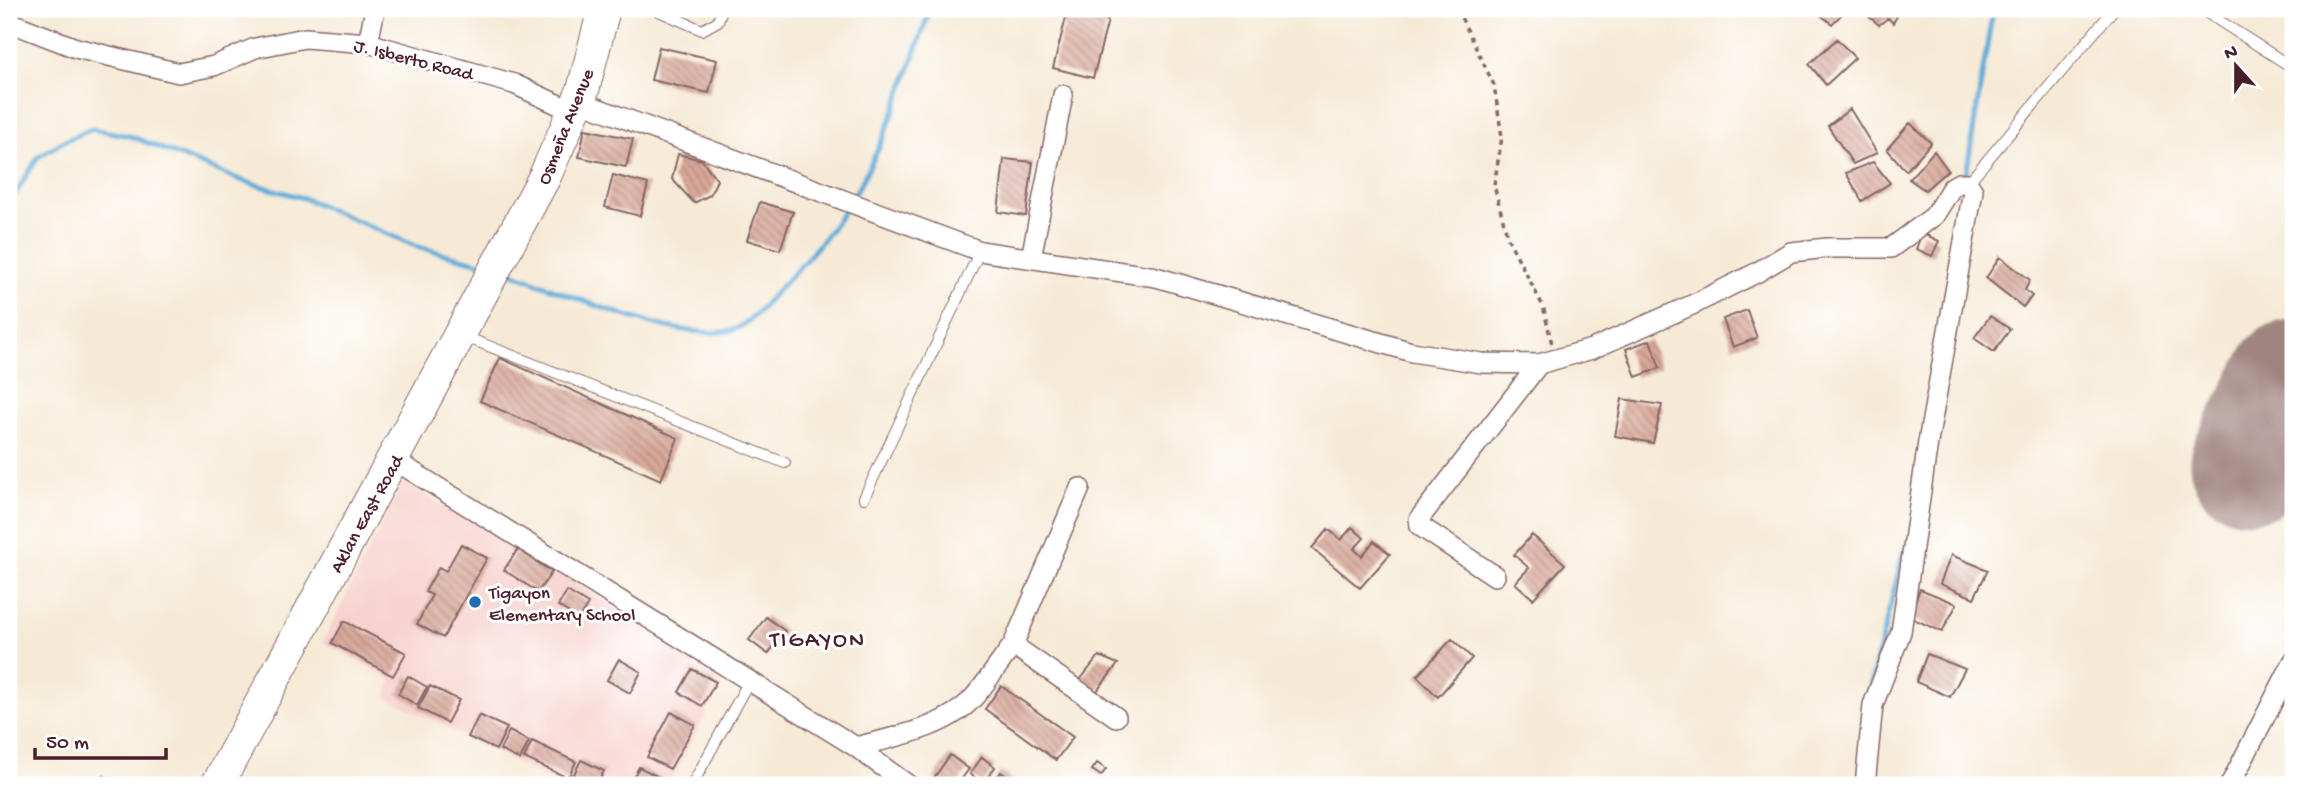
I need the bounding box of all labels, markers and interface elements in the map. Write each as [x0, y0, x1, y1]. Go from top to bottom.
north arrow [2200, 32, 2270, 102]
street label: J. Isberto Road [351, 35, 477, 88]
text: N [2221, 40, 2241, 66]
street label: Osmeña Avenue [534, 66, 601, 189]
street label: Aklan East Road [326, 450, 411, 578]
place label: Tigayon Elementary School [488, 583, 635, 628]
marker: Tigayon Elementary School [467, 594, 483, 610]
district label: TIGAYON [768, 628, 866, 655]
scale bar [35, 717, 166, 761]
text: 50 m [46, 732, 89, 757]

